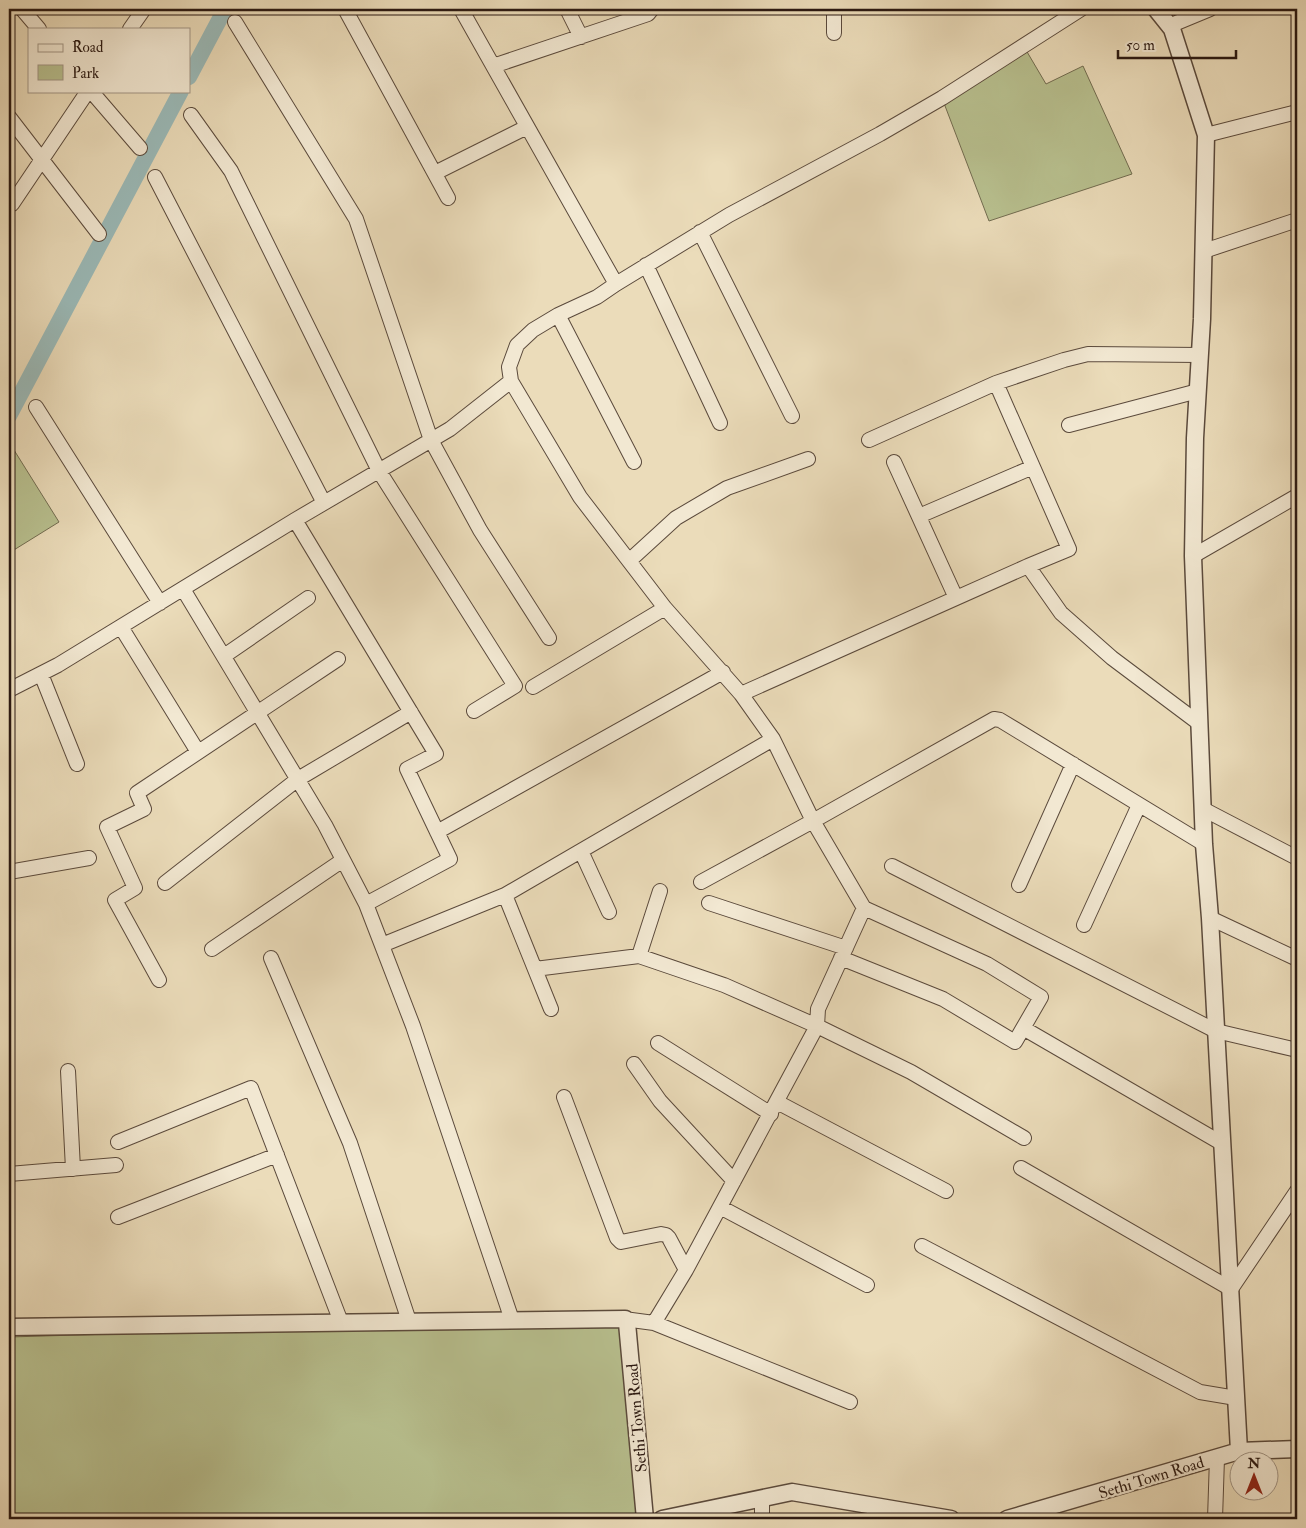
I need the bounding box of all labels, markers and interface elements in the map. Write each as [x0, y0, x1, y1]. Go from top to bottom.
legend [28, 28, 190, 92]
scale bar [1118, 28, 1236, 60]
text: 50 m [1126, 36, 1155, 55]
text: Road [72, 38, 104, 57]
text: Park [72, 64, 99, 83]
street label: Sethi Town Road [622, 1363, 652, 1473]
north arrow [1228, 1450, 1278, 1500]
street label: Sethi Town Road [1096, 1452, 1207, 1503]
text: N [1247, 1455, 1261, 1472]

